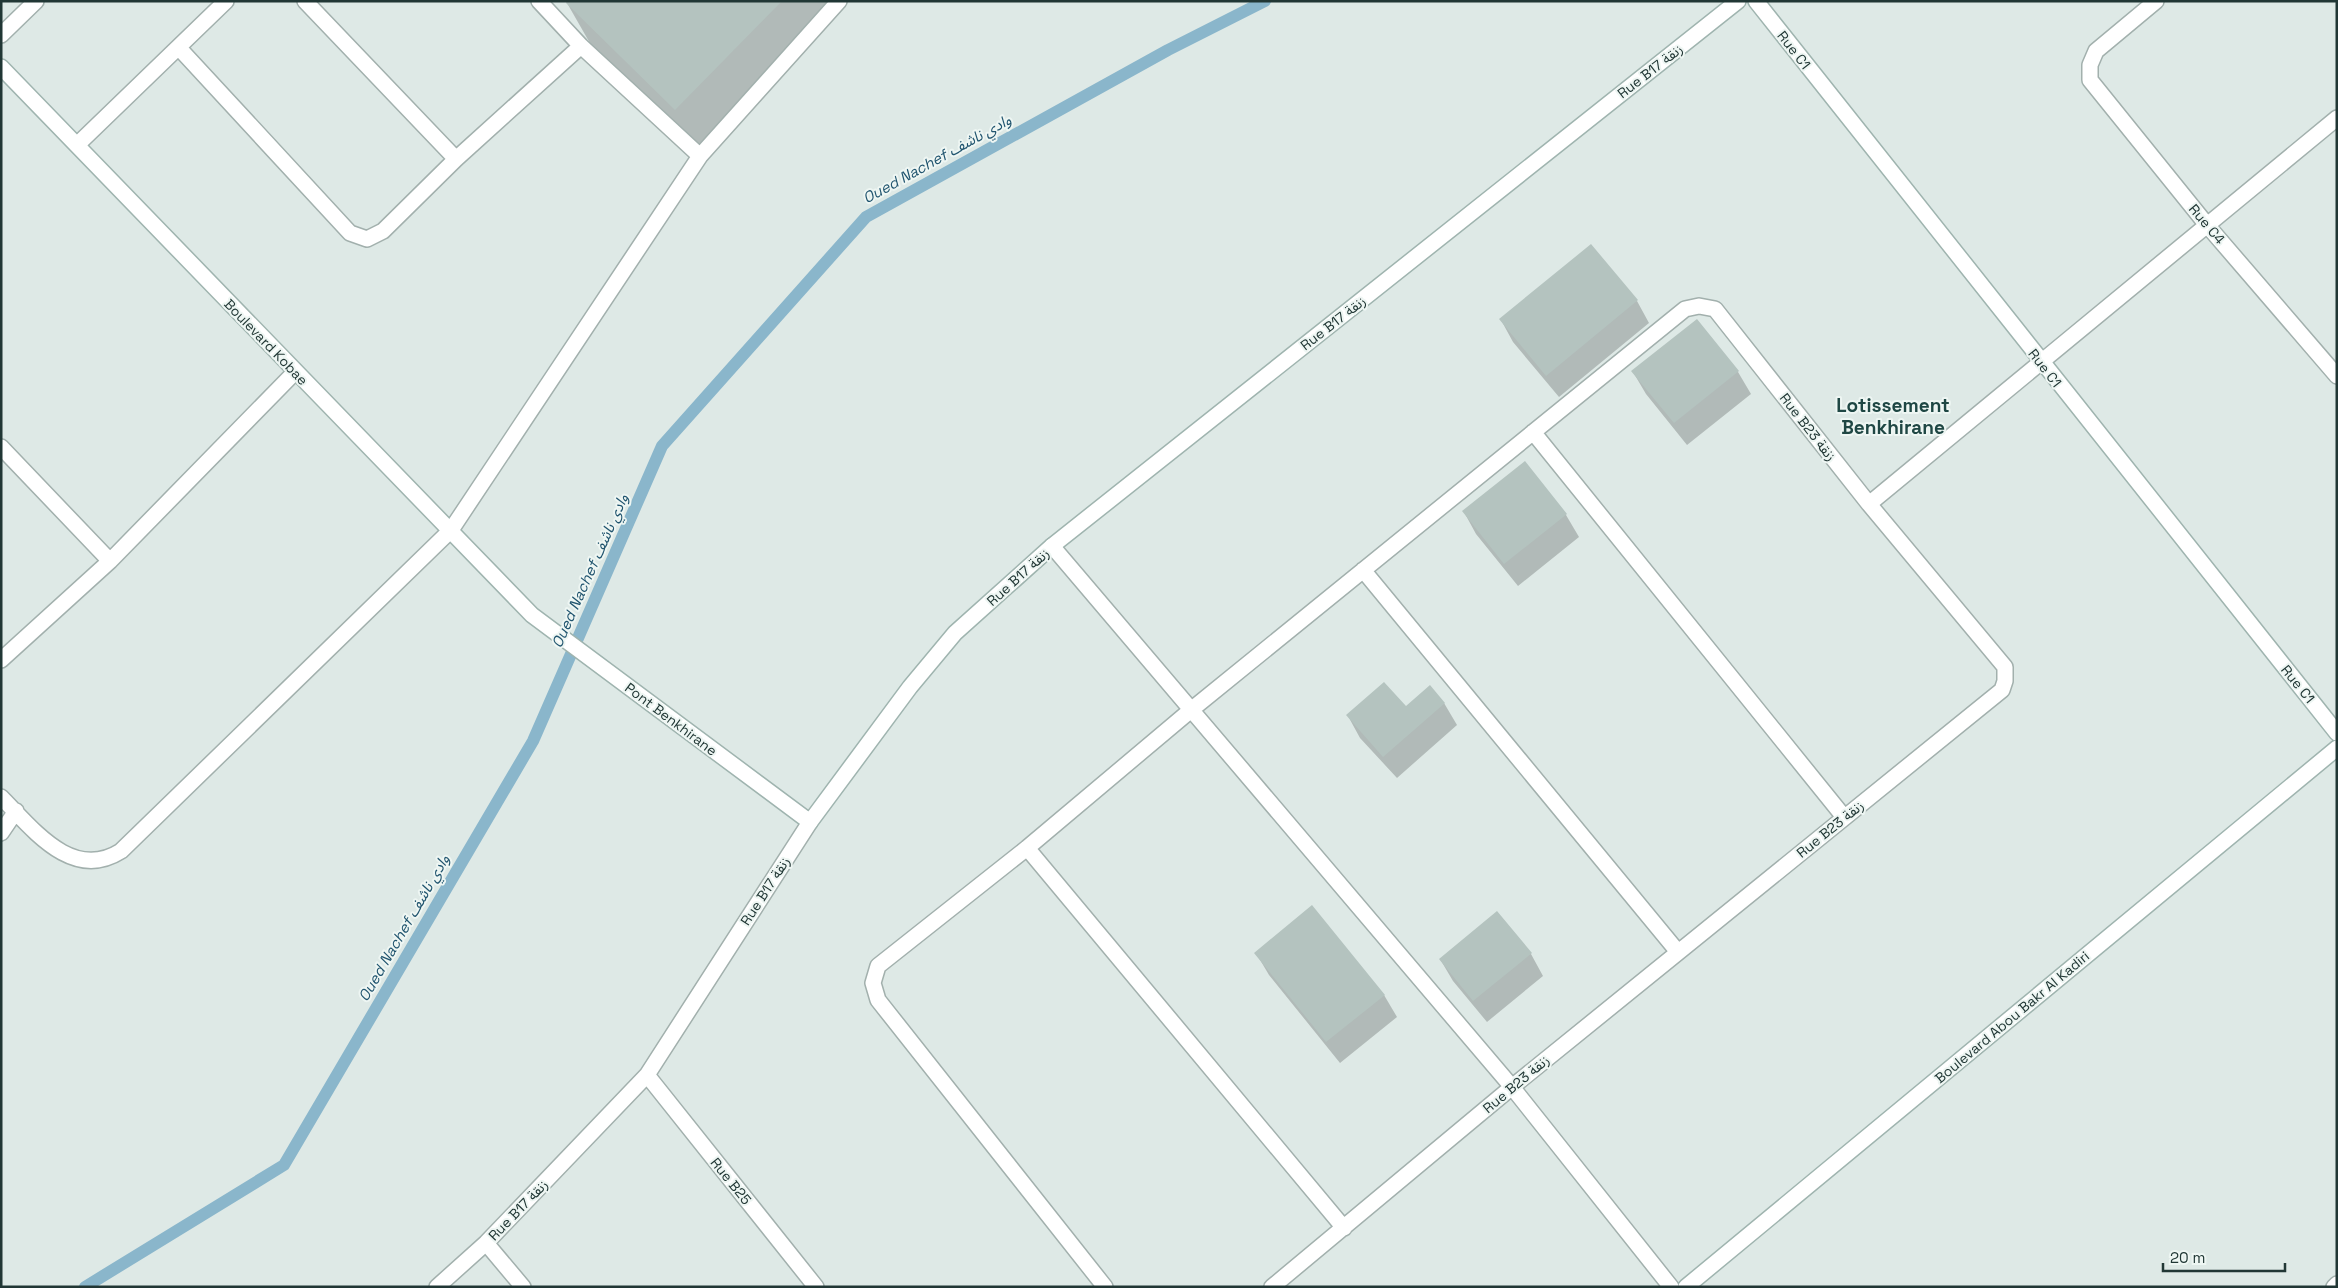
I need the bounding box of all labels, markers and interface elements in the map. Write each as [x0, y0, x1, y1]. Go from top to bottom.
street label: Rue C1 [1773, 27, 1815, 73]
street label: Rue B17 زنقة [1614, 40, 1686, 102]
water label: Oued Nachef وادي ناشف [859, 110, 1016, 209]
street label: Rue C4 [2185, 200, 2229, 248]
street label: Rue B17 زنقة [1297, 292, 1369, 354]
street label: Boulevard Kobae [220, 295, 312, 389]
street label: Rue C1 [2024, 345, 2066, 391]
street label: Rue B23 زنقة [1776, 389, 1840, 465]
district label: Lotissement Benkhirane [1836, 393, 1950, 440]
water label: Oued Nachef وادي ناشف [547, 491, 634, 652]
street label: Rue B17 زنقة [983, 544, 1053, 610]
street label: Rue C1 [2277, 661, 2319, 707]
street label: Pont Benkhirane [621, 678, 721, 760]
street label: Rue B23 زنقة [1793, 796, 1867, 862]
water label: Oued Nachef وادي ناشف [354, 851, 456, 1006]
street label: Rue B17 زنقة [736, 853, 794, 929]
street label: Boulevard Abou Bakr Al Kadiri [1931, 947, 2093, 1087]
street label: Rue B23 زنقة [1479, 1051, 1553, 1117]
street label: Rue B25 [707, 1154, 755, 1208]
street label: Rue B17 زنقة [484, 1176, 552, 1244]
scale bar [2163, 1240, 2286, 1272]
text: 20 m [2170, 1248, 2205, 1267]

